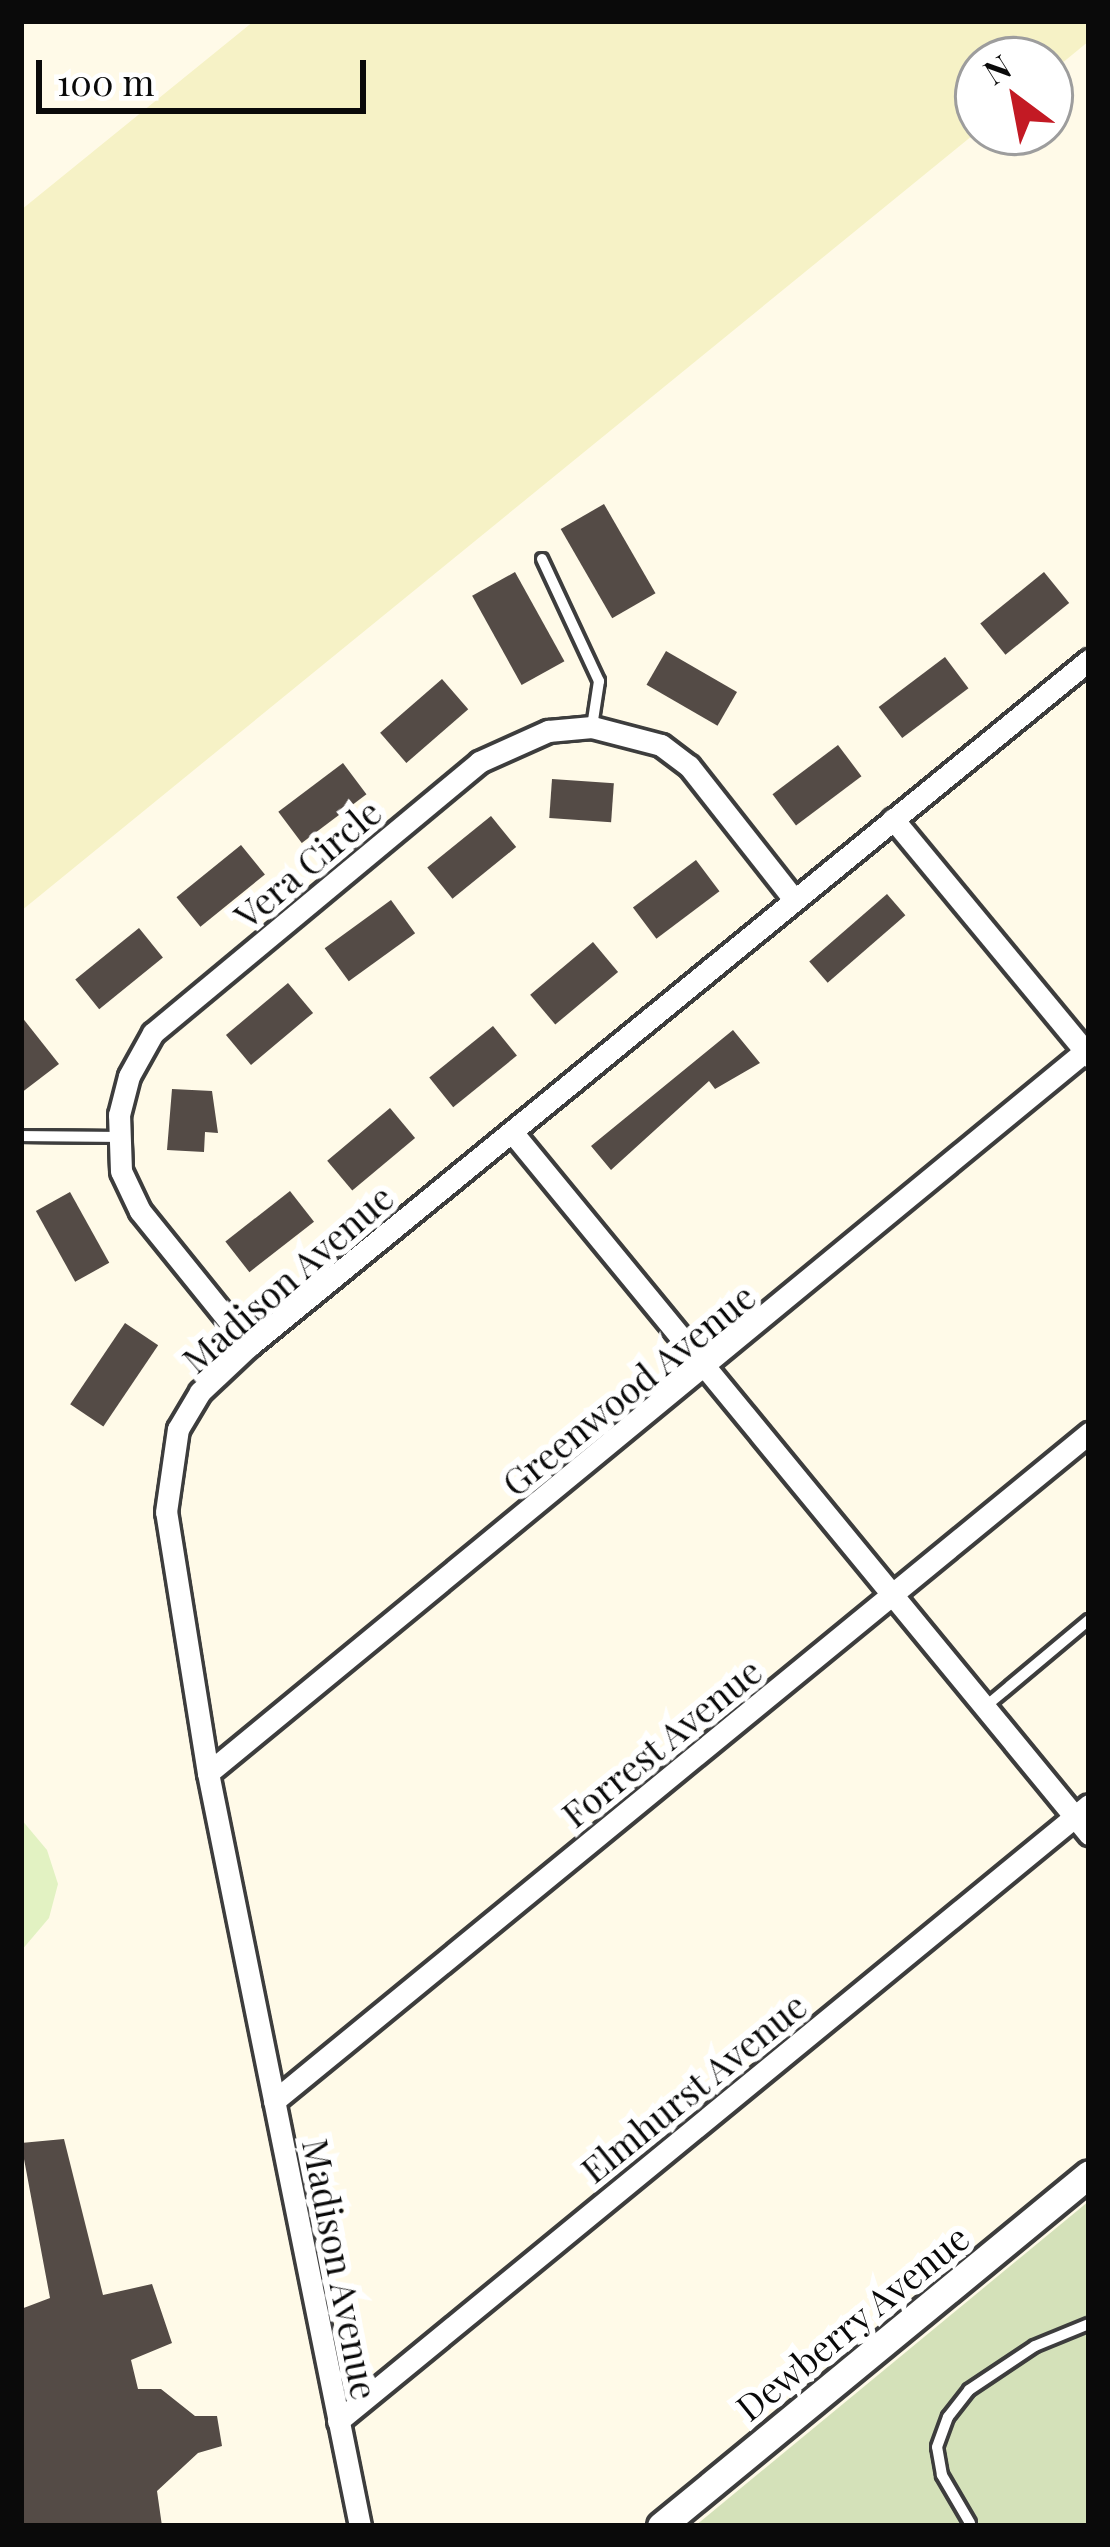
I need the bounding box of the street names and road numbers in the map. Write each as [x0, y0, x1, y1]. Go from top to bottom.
street label: Vera Circle [225, 789, 389, 937]
street label: Madison Avenue [173, 1175, 401, 1381]
street label: Greenwood Avenue [492, 1273, 764, 1505]
street label: Forrest Avenue [552, 1648, 770, 1836]
street label: Elmhurst Avenue [571, 1982, 815, 2192]
street label: Madison Avenue [294, 2134, 388, 2404]
street label: Dewberry Avenue [726, 2215, 978, 2429]

